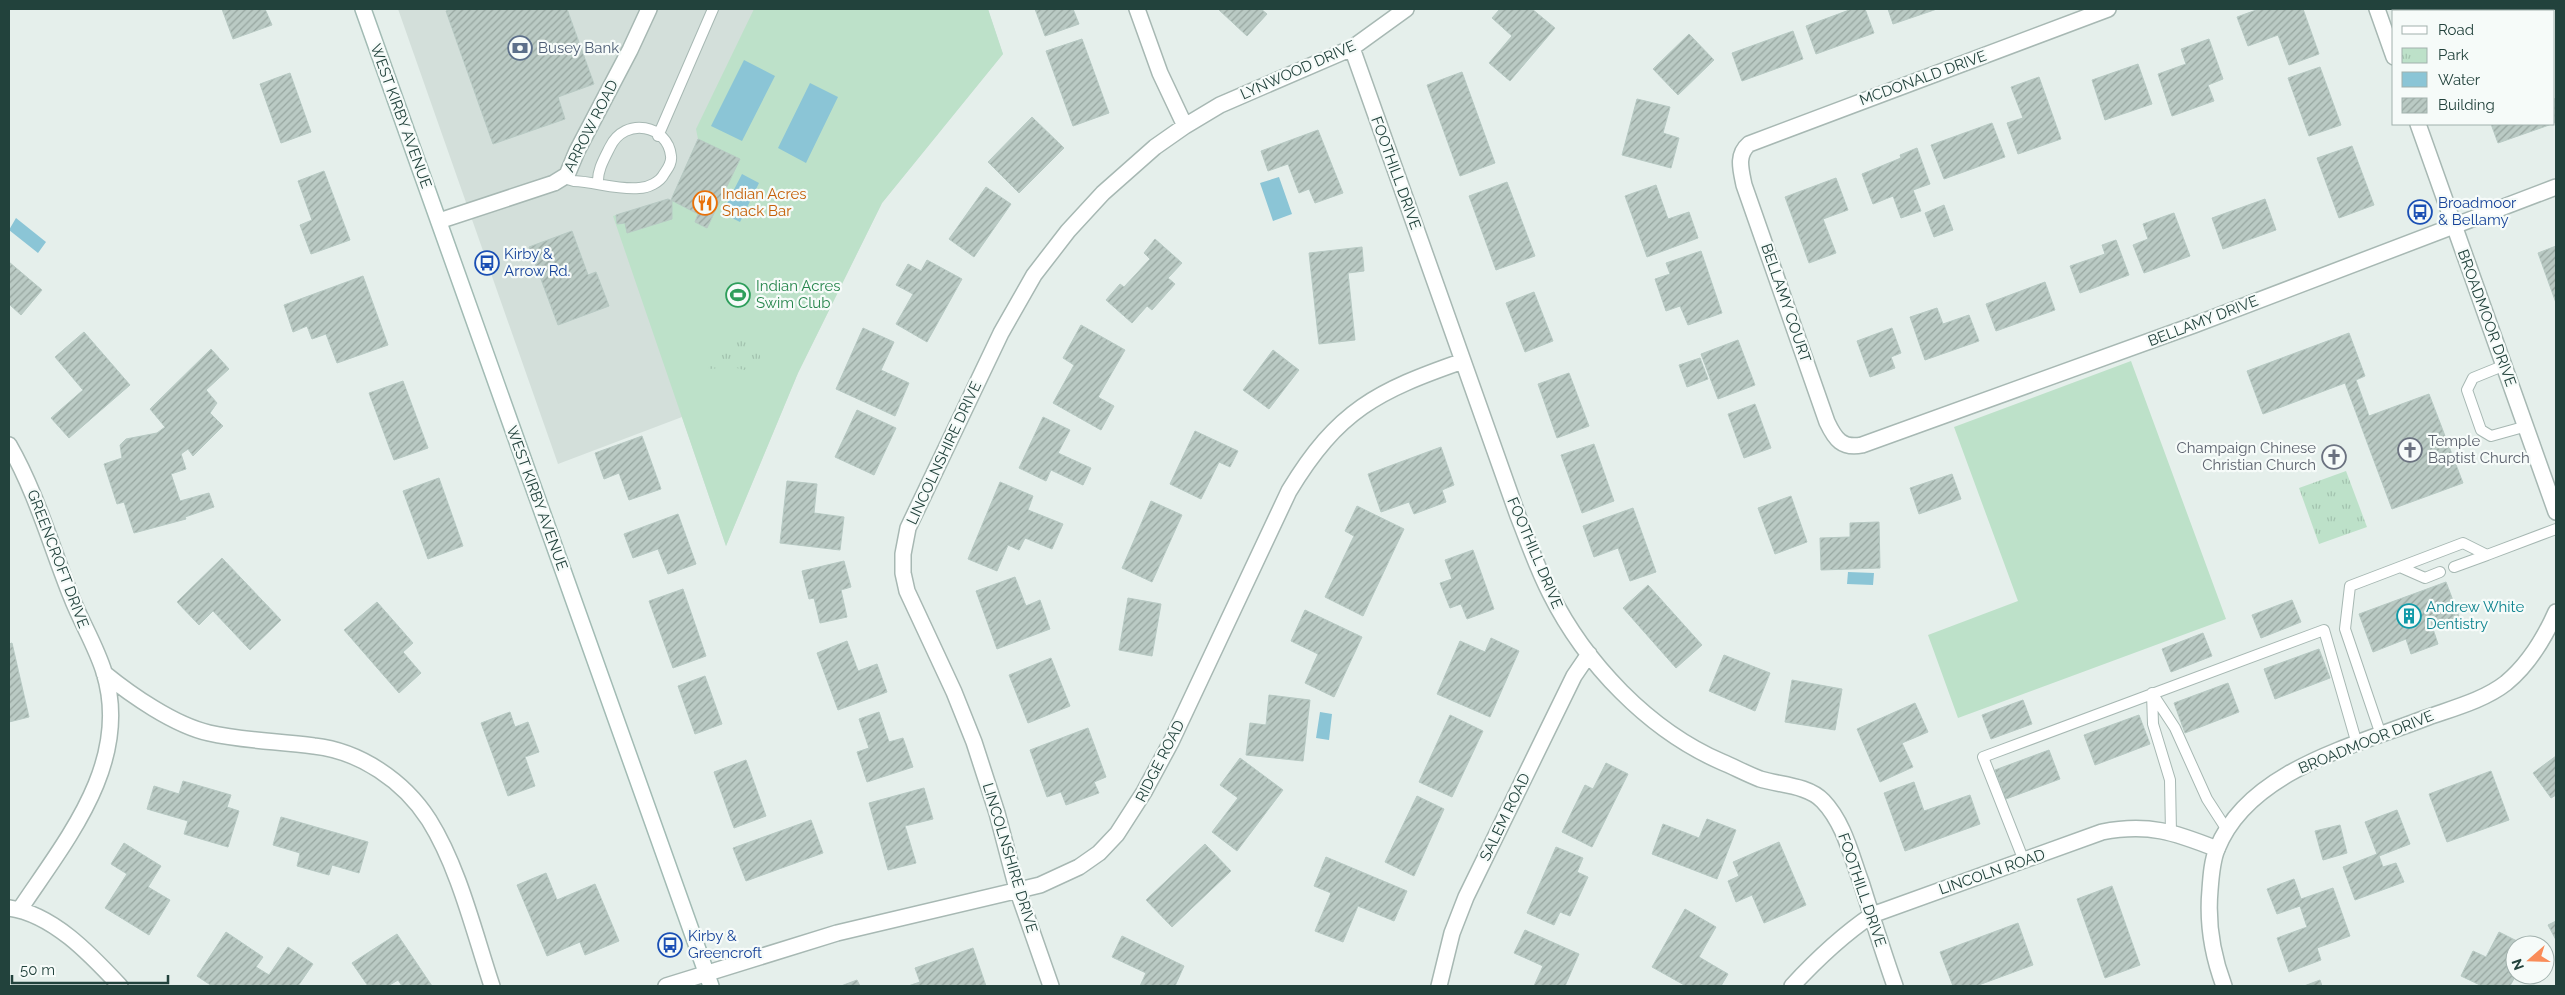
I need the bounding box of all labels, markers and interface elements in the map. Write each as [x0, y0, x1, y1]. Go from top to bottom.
legend [2392, 10, 2555, 125]
text: Road [2438, 21, 2474, 39]
bank icon: Busey Bank [507, 35, 533, 61]
street label: LYNWOOD DRIVE [1238, 36, 1358, 104]
place label: Busey Bank [538, 39, 619, 57]
street label: WEST KIRBY AVENUE [367, 41, 435, 191]
text: Park [2438, 46, 2469, 64]
street label: MCDONALD DRIVE [1857, 47, 1989, 109]
text: Water [2438, 71, 2481, 89]
street label: ARROW ROAD [560, 77, 622, 175]
text: Building [2438, 96, 2495, 114]
street label: FOOTHILL DRIVE [1367, 114, 1425, 232]
place label: Indian Acres Snack Bar [722, 185, 807, 220]
restaurant icon: Indian Acres Snack Bar [692, 190, 718, 216]
place label: Broadmoor & Bellamy [2438, 194, 2517, 229]
bus stop icon: Broadmoor & Bellamy [2407, 199, 2433, 225]
street label: BELLAMY COURT [1757, 241, 1815, 365]
place label: Kirby & Arrow Rd. [504, 245, 570, 280]
street label: BROADMOOR DRIVE [2454, 247, 2520, 389]
bus stop icon: Kirby & Arrow Rd. [474, 250, 500, 276]
place label: Indian Acres Swim Club [756, 277, 841, 312]
sports icon: Indian Acres Swim Club [725, 282, 751, 308]
street label: BELLAMY DRIVE [2145, 292, 2261, 350]
street label: LINCOLNSHIRE DRIVE [903, 378, 985, 528]
street label: WEST KIRBY AVENUE [503, 423, 571, 573]
place label: Temple Baptist Church [2428, 432, 2530, 467]
church icon: Temple Baptist Church [2397, 437, 2423, 463]
place label: Champaign Chinese Christian Church [2177, 439, 2316, 474]
church icon: Champaign Chinese Christian Church [2321, 444, 2347, 470]
street label: GREENCROFT DRIVE [23, 487, 93, 631]
street label: FOOTHILL DRIVE [1503, 495, 1567, 611]
place label: Andrew White Dentistry [2426, 598, 2525, 633]
building icon: Andrew White Dentistry [2396, 603, 2422, 629]
street label: BROADMOOR DRIVE [2296, 707, 2436, 777]
street label: RIDGE ROAD [1132, 717, 1188, 805]
street label: SALEM ROAD [1476, 770, 1534, 864]
street label: LINCOLNSHIRE DRIVE [979, 781, 1041, 935]
street label: FOOTHILL DRIVE [1834, 831, 1890, 949]
street label: LINCOLN ROAD [1937, 845, 2048, 899]
place label: Kirby & Greencroft [688, 927, 762, 962]
bus stop icon: Kirby & Greencroft [657, 932, 683, 958]
north arrow [2505, 935, 2555, 985]
scale bar [12, 952, 169, 984]
text: N [2508, 957, 2527, 972]
text: 50 m [20, 961, 55, 979]

